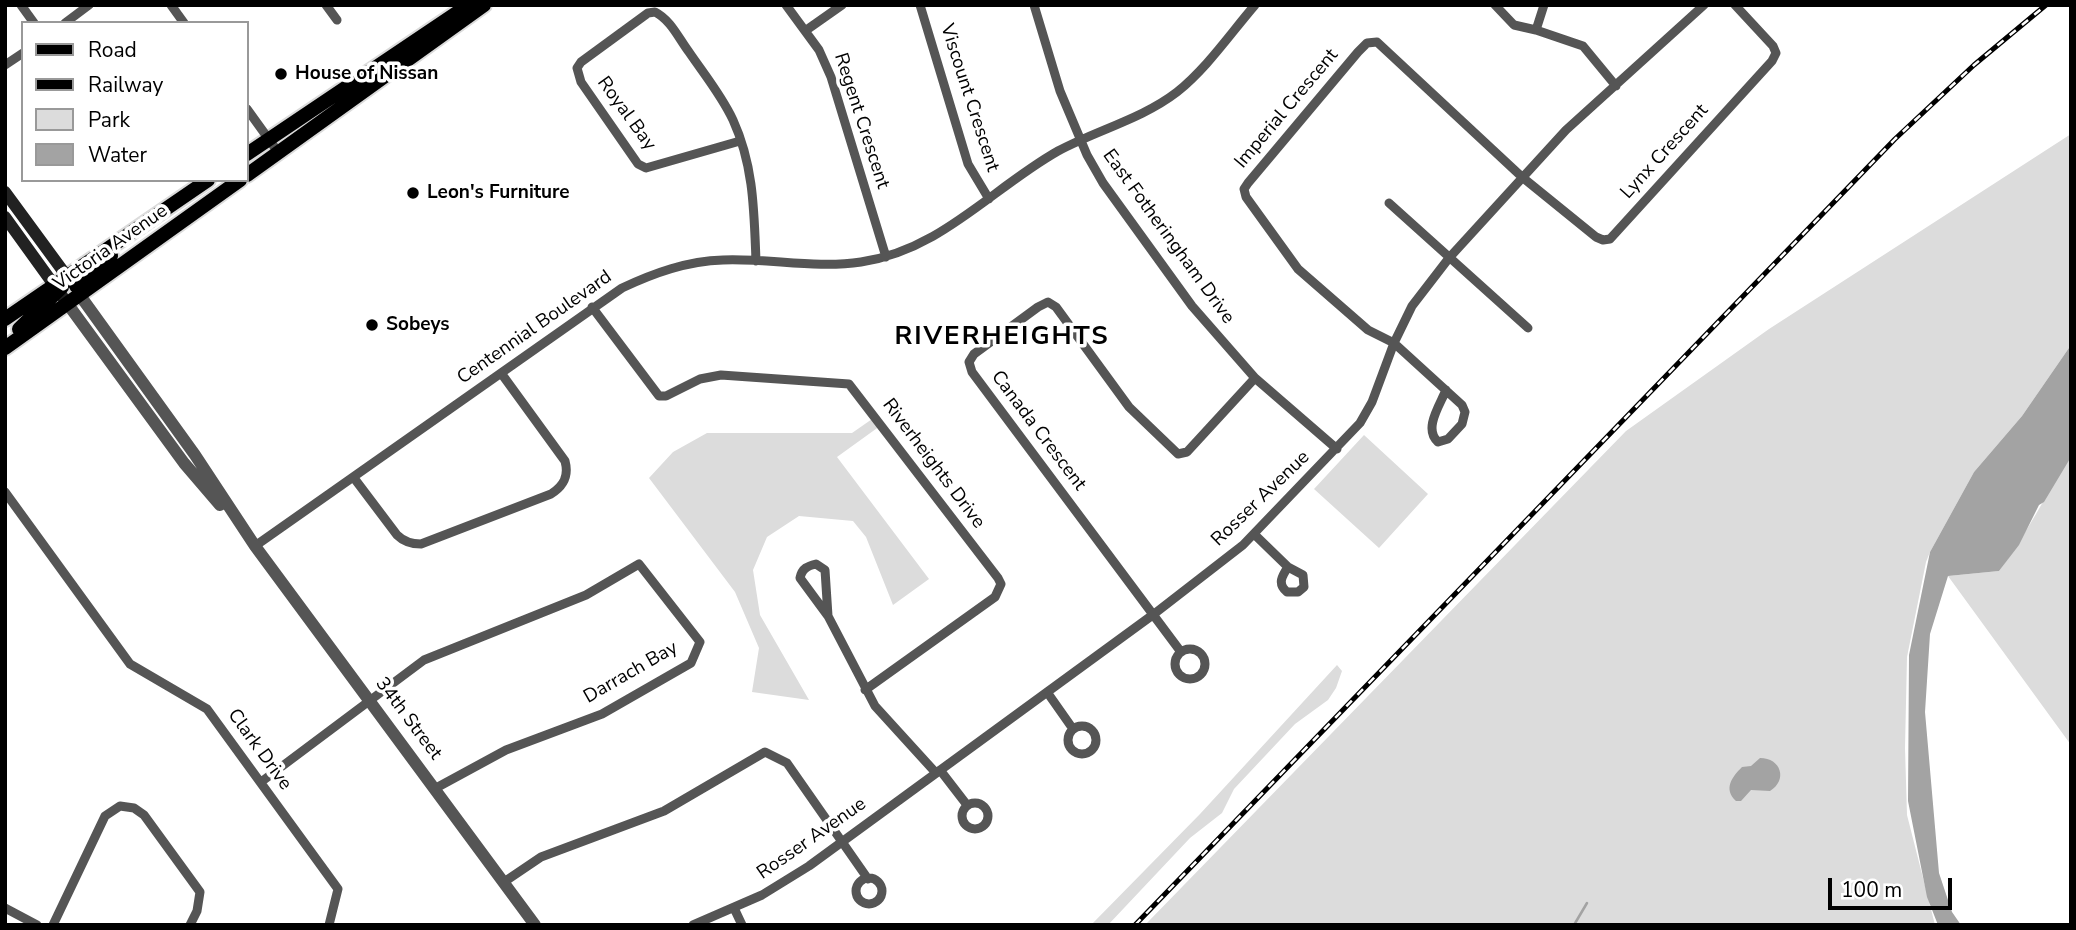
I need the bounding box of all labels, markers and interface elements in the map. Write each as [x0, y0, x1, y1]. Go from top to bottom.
legend [21, 21, 248, 182]
street label: Viscount Crescent [934, 21, 1004, 175]
text: Road [88, 36, 137, 64]
street label: Imperial Crescent [1230, 45, 1344, 173]
street label: Regent Crescent [828, 50, 894, 192]
place label: House of Nissan [295, 63, 438, 85]
marker: House of Nissan [273, 66, 289, 82]
text: Railway [88, 71, 163, 99]
street label: Royal Bay [592, 73, 660, 155]
street label: Lynx Crescent [1616, 100, 1714, 204]
text: Park [88, 106, 130, 134]
text: Water [88, 141, 147, 169]
street label: East Fotheringham Drive [1097, 145, 1239, 329]
place label: Leon's Furniture [427, 182, 570, 204]
marker: Leon's Furniture [405, 185, 421, 201]
street label: Victoria Avenue [49, 200, 173, 296]
street label: Centennial Boulevard [453, 266, 617, 390]
place label: Sobeys [386, 314, 450, 336]
marker: Sobeys [364, 317, 380, 333]
district label: RIVERHEIGHTS [896, 322, 1108, 354]
street label: Canada Crescent [985, 367, 1091, 495]
street label: Riverheights Drive [877, 395, 989, 533]
street label: Rosser Avenue [1207, 446, 1315, 552]
street label: Darrach Bay [580, 637, 682, 709]
street label: 34th Street [370, 673, 446, 765]
street label: Clark Drive [222, 705, 296, 795]
street label: Rosser Avenue [753, 793, 871, 885]
scale bar [1831, 864, 1955, 908]
text: 100 m [1841, 876, 1902, 904]

